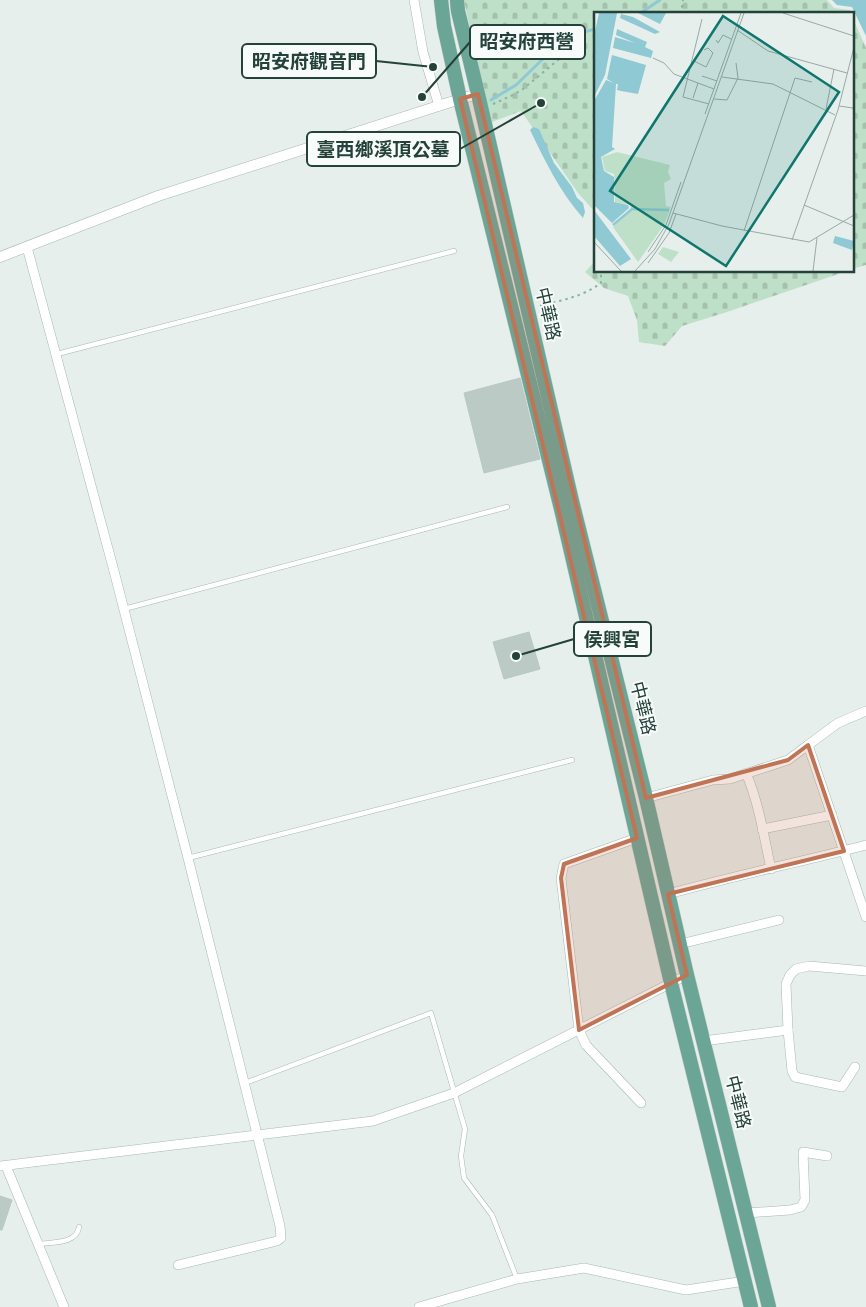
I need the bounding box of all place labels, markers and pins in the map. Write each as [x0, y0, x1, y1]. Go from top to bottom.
callout: 昭安府西營 [470, 25, 585, 59]
callout: 昭安府觀音門 [242, 44, 376, 78]
callout: 臺西鄉溪頂公墓 [307, 132, 460, 166]
callout: 侯興宮 [574, 622, 651, 656]

